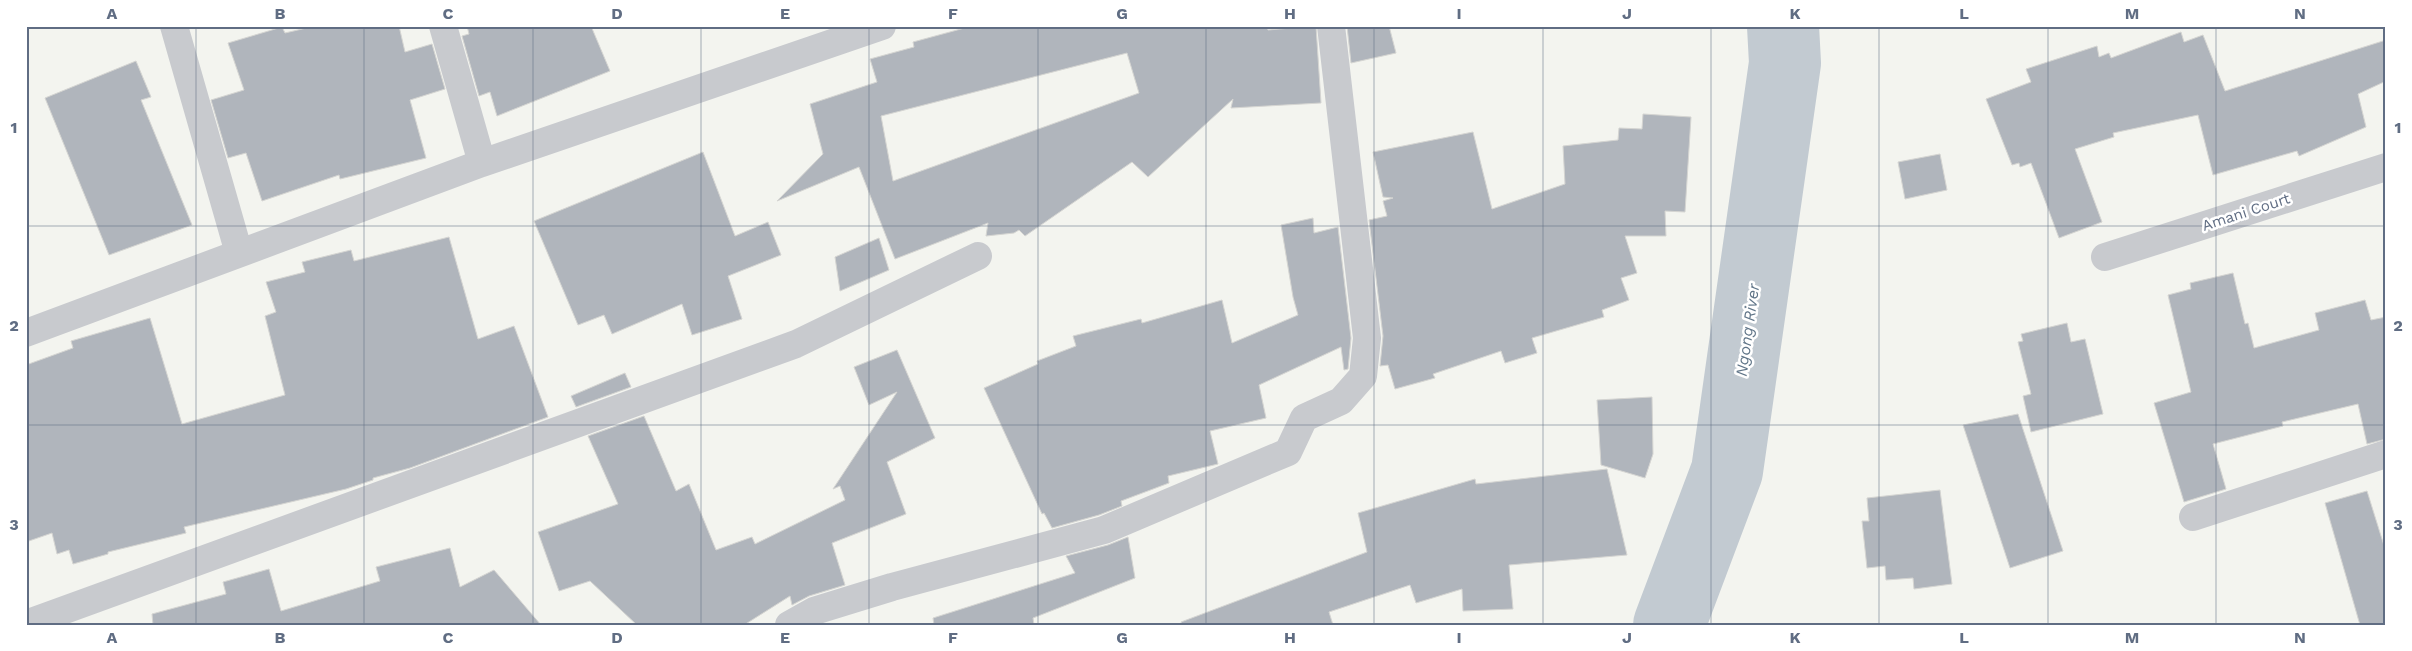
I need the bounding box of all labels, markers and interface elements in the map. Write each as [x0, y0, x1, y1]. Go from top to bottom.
text: A [107, 4, 118, 23]
text: B [275, 4, 286, 23]
text: C [443, 4, 454, 23]
text: D [611, 4, 623, 23]
text: E [780, 4, 790, 23]
text: F [948, 4, 958, 23]
text: G [1116, 4, 1128, 23]
text: H [1284, 4, 1296, 23]
text: I [1456, 4, 1462, 23]
text: J [1622, 4, 1632, 23]
text: K [1789, 4, 1801, 23]
text: L [1959, 4, 1969, 23]
text: M [2125, 4, 2139, 23]
text: N [2294, 4, 2306, 23]
text: 1 [11, 118, 17, 137]
text: 1 [2395, 118, 2401, 137]
street label: Amani Court [2200, 189, 2293, 235]
water label: Ngong River [1732, 282, 1764, 378]
text: 2 [9, 316, 19, 335]
text: 2 [2393, 316, 2403, 335]
text: 3 [9, 515, 19, 534]
text: 3 [2393, 515, 2403, 534]
text: A [107, 628, 118, 647]
text: B [275, 628, 286, 647]
text: C [443, 628, 454, 647]
text: D [611, 628, 623, 647]
text: E [780, 628, 790, 647]
text: F [948, 628, 958, 647]
text: G [1116, 628, 1128, 647]
text: H [1284, 628, 1296, 647]
text: I [1456, 628, 1462, 647]
text: J [1622, 628, 1632, 647]
text: K [1789, 628, 1801, 647]
text: L [1959, 628, 1969, 647]
text: M [2125, 628, 2139, 647]
text: N [2294, 628, 2306, 647]

